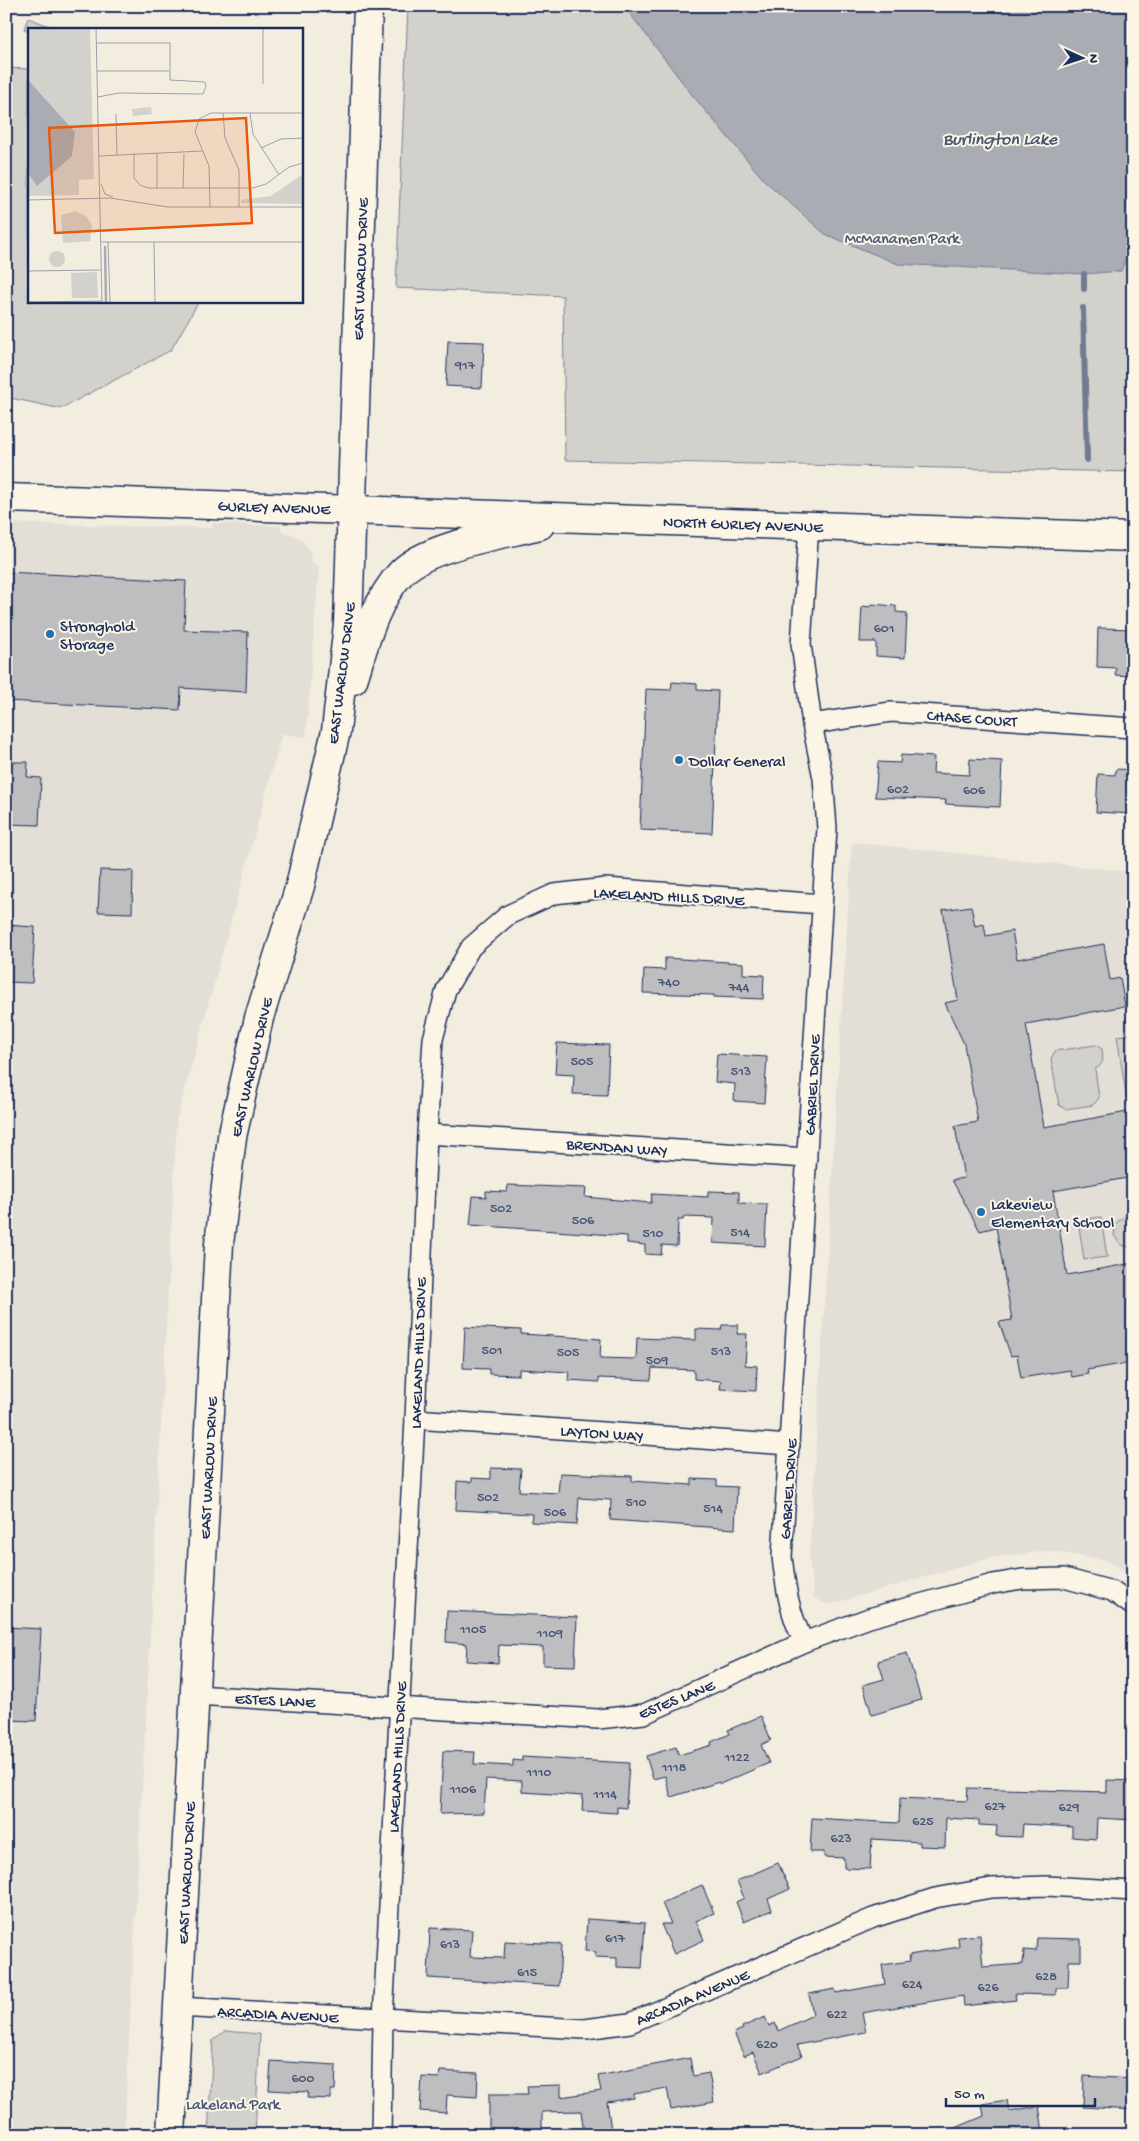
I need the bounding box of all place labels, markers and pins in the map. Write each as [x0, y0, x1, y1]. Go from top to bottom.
place label: Stronghold Storage [60, 619, 136, 656]
marker: Stronghold Storage [44, 628, 56, 640]
marker: Dollar General [673, 754, 685, 766]
place label: Dollar General [688, 754, 785, 773]
place label: Lakeview Elementary School [991, 1197, 1114, 1234]
marker: Lakeview Elementary School [975, 1206, 987, 1218]

